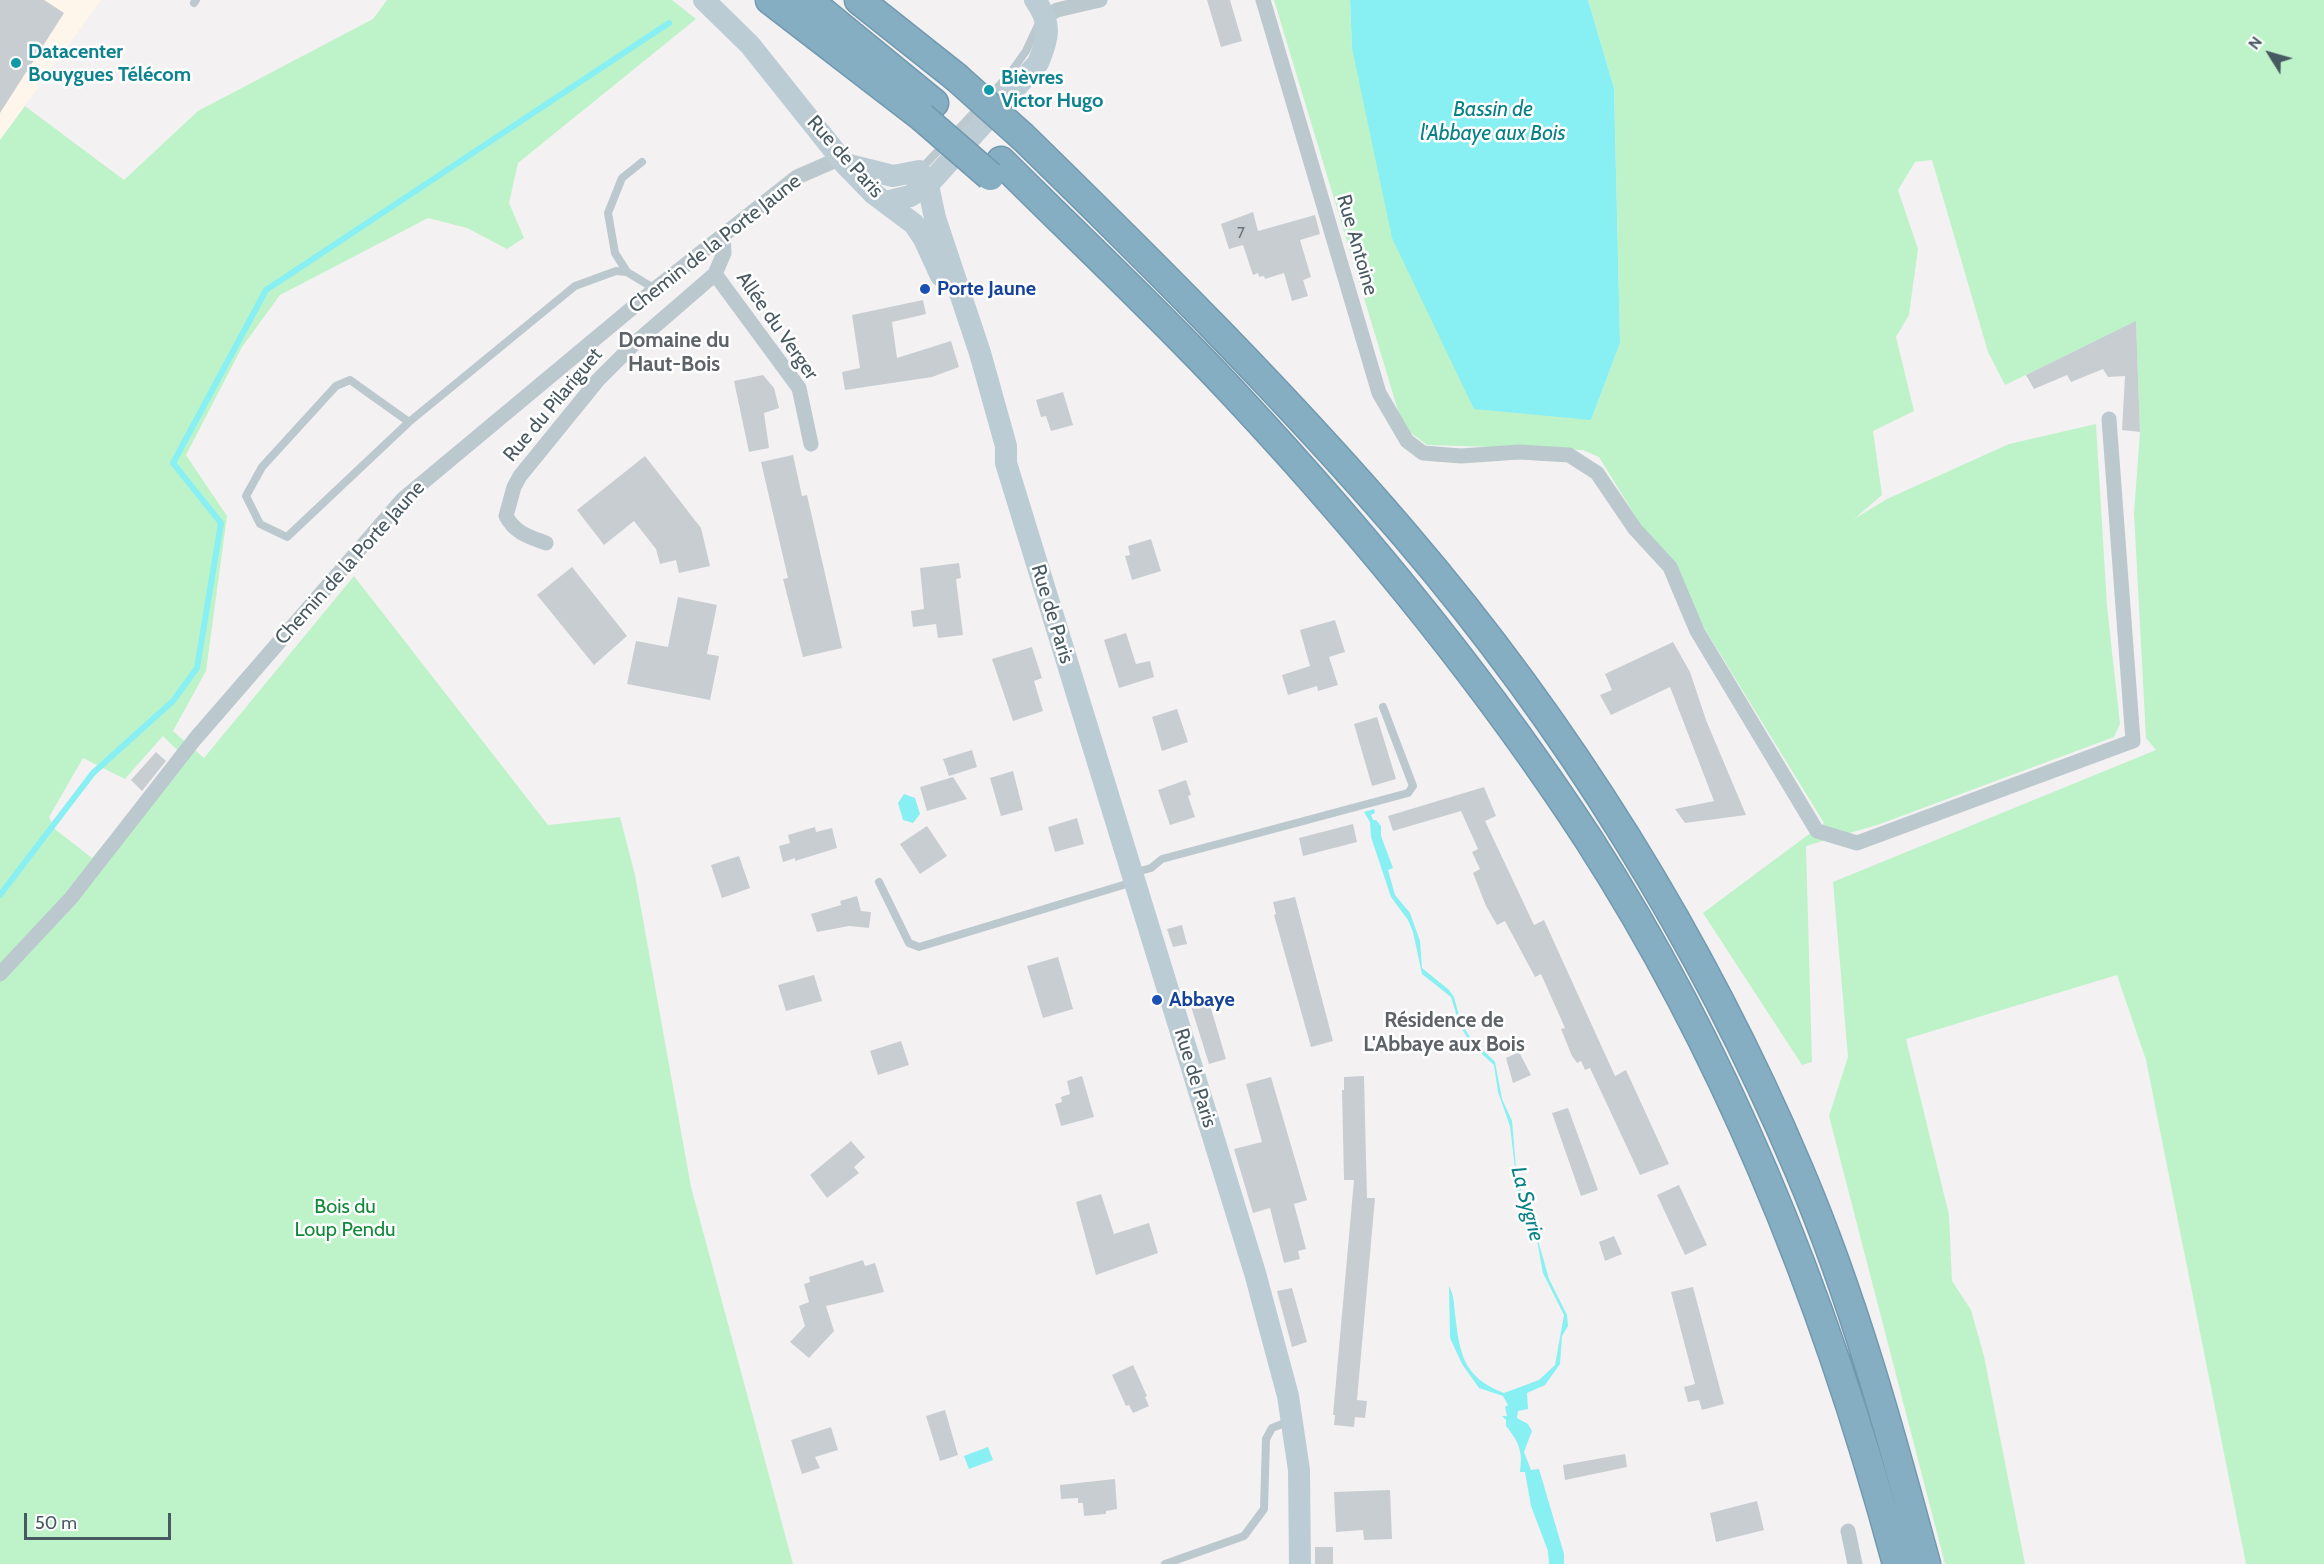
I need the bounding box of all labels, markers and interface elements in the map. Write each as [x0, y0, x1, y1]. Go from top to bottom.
north arrow [2240, 24, 2300, 84]
text: N [2244, 33, 2266, 53]
place label: Datacenter Bouygues Télécom [28, 40, 191, 87]
marker: Datacenter Bouygues Télécom [9, 56, 23, 70]
place label: Bièvres Victor Hugo [1001, 66, 1103, 113]
marker: Bièvres Victor Hugo [982, 83, 996, 97]
water label: Bassin de l'Abbaye aux Bois [1420, 97, 1566, 147]
street label: Rue de Paris [802, 111, 888, 203]
street label: Chemin de la Porte Jaune [624, 169, 806, 319]
street label: Rue Antoine [1331, 192, 1383, 298]
house number: 7 [1237, 223, 1245, 243]
street label: Allée du Verger [731, 267, 823, 385]
place label: Porte Jaune [937, 277, 1036, 301]
marker: Porte Jaune [918, 282, 932, 296]
district label: Domaine du Haut-Bois [618, 328, 730, 378]
street label: Rue du Pilariguet [498, 343, 608, 467]
street label: Chemin de la Porte Jaune [270, 476, 430, 650]
street label: Rue de Paris [1026, 561, 1078, 667]
place label: Abbaye [1169, 988, 1235, 1012]
marker: Abbaye [1150, 993, 1164, 1007]
district label: Résidence de L'Abbaye aux Bois [1363, 1008, 1525, 1058]
street label: Rue de Paris [1169, 1025, 1221, 1131]
water label: La Sygrie [1505, 1164, 1549, 1244]
park label: Bois du Loup Pendu [294, 1195, 396, 1242]
scale bar [27, 1501, 174, 1539]
text: 50 m [35, 1512, 77, 1534]

